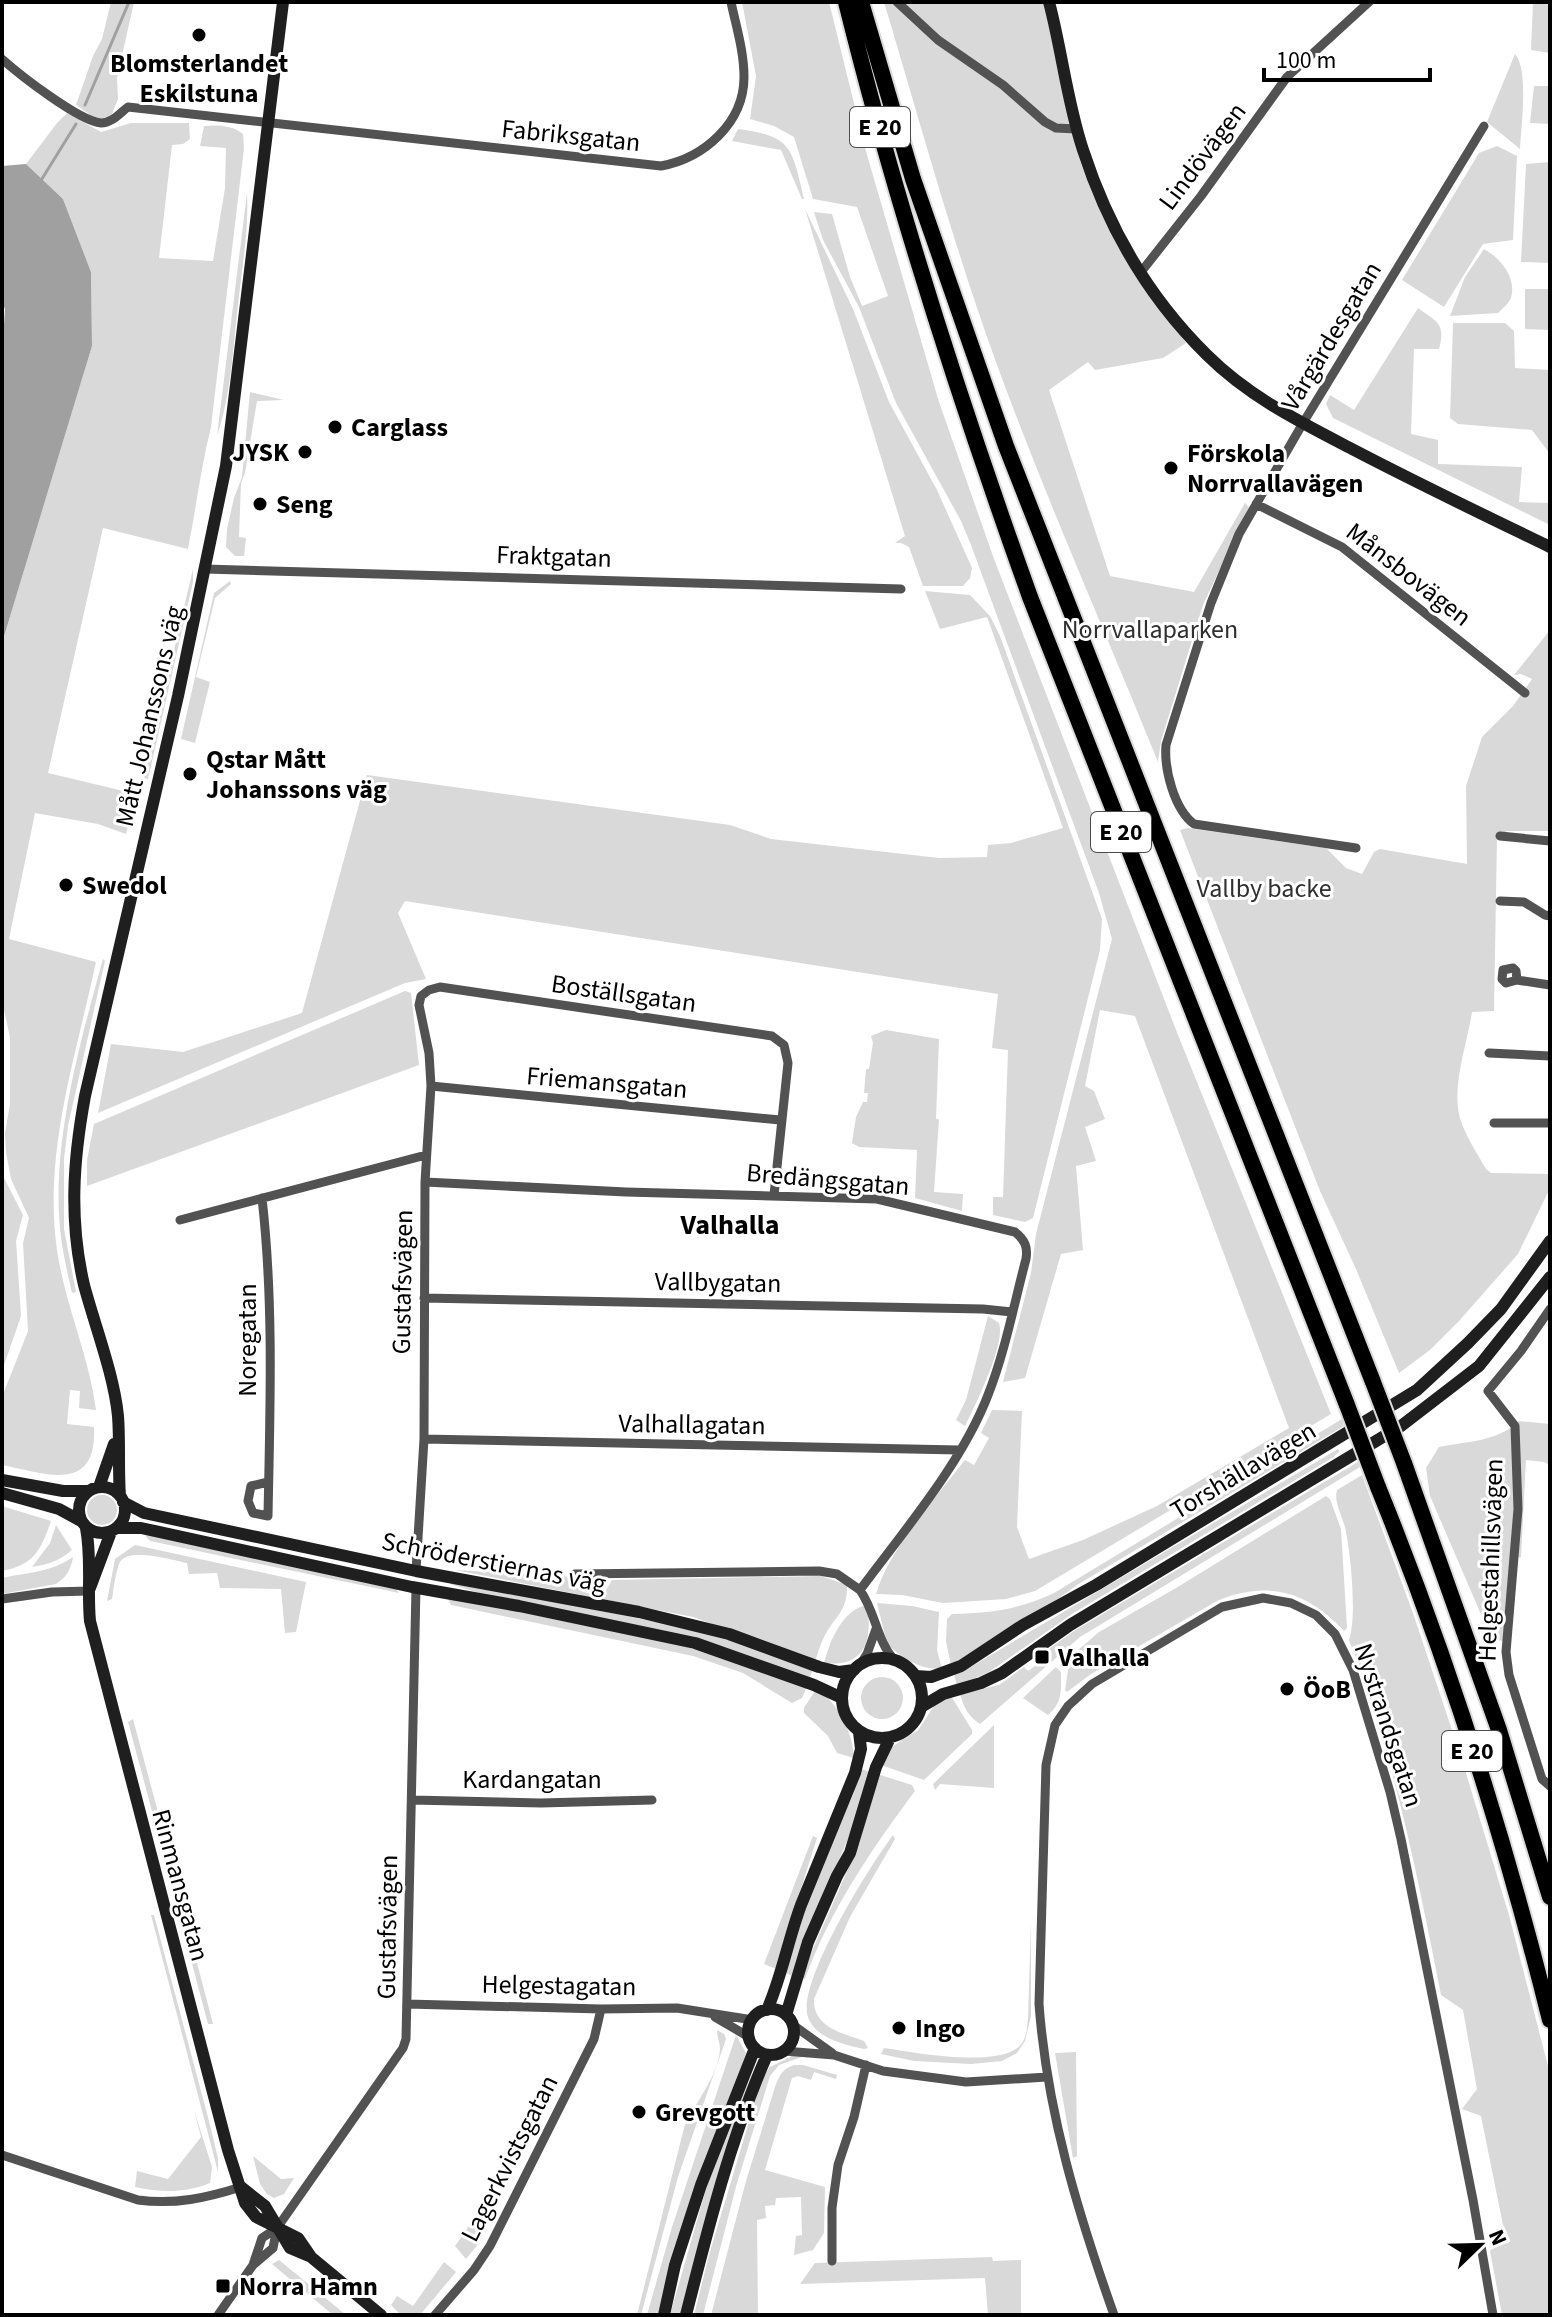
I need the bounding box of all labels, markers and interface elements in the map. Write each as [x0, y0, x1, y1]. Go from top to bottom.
marker: Blomsterlandet Eskilstuna [190, 26, 208, 44]
scale bar [1264, 32, 1430, 82]
text: 100 m [1276, 43, 1336, 78]
place label: Blomsterlandet Eskilstuna [110, 45, 288, 112]
street label: Lindövägen [1150, 95, 1255, 218]
road number: E 20 [850, 107, 910, 147]
street label: Fabriksgatan [500, 110, 642, 161]
street label: Vårgärdesgatan [1272, 255, 1391, 418]
place label: Carglass [351, 409, 448, 446]
marker: Carglass [326, 418, 344, 436]
place label: JYSK [232, 434, 290, 471]
place label: Förskola Norrvallavägen [1187, 435, 1363, 502]
marker: JYSK [296, 443, 314, 461]
marker: Förskola Norrvallavägen [1162, 459, 1180, 477]
place label: Seng [276, 486, 333, 523]
marker: Seng [251, 495, 269, 513]
street label: Månsbovägen [1338, 514, 1479, 635]
street label: Fraktgatan [496, 536, 612, 577]
street label: Mått Johanssons väg [106, 602, 193, 830]
park label: Norrvallaparken [1062, 611, 1238, 648]
place label: Qstar Mått Johanssons väg [206, 741, 387, 808]
marker: Qstar Mått Johanssons väg [181, 765, 199, 783]
road number: E 20 [1091, 812, 1151, 852]
place label: Swedol [82, 867, 167, 904]
park label: Vallby backe [1196, 870, 1332, 907]
marker: Swedol [57, 876, 75, 894]
street label: Boställsgatan [549, 965, 699, 1022]
street label: Friemansgatan [525, 1057, 689, 1108]
street label: Bredängsgatan [745, 1154, 911, 1205]
district label: Valhalla [680, 1205, 779, 1245]
street label: Gustafsvägen [383, 1209, 422, 1355]
street label: Vallbygatan [654, 1263, 782, 1302]
street label: Noregatan [229, 1283, 266, 1397]
street label: Valhallagatan [618, 1405, 766, 1444]
street label: Torshällavägen [1163, 1412, 1323, 1529]
street label: Helgestahillsvägen [1468, 1458, 1513, 1662]
street label: Schröderstiernas väg [379, 1523, 609, 1602]
place label: Valhalla [1057, 1639, 1150, 1676]
street label: Nystrandsgatan [1345, 1639, 1432, 1812]
marker: Valhalla [1033, 1648, 1051, 1666]
place label: ÖoB [1303, 1671, 1351, 1708]
marker: ÖoB [1278, 1680, 1296, 1698]
road number: E 20 [1442, 1731, 1502, 1771]
street label: Kardangatan [462, 1761, 602, 1798]
street label: Rinmansgatan [142, 1805, 219, 1965]
street label: Gustafsvägen [368, 1854, 407, 2000]
street label: Helgestagatan [481, 1966, 637, 2005]
place label: Ingo [915, 2010, 966, 2047]
marker: Ingo [890, 2019, 908, 2037]
street label: Lagerkvistsgatan [452, 2068, 567, 2248]
place label: Grevgott [655, 2094, 755, 2131]
marker: Grevgott [630, 2103, 648, 2121]
north arrow [1440, 2205, 1520, 2285]
text: N [1480, 2225, 1515, 2251]
place label: Norra Hamn [239, 2268, 378, 2305]
marker: Norra Hamn [214, 2277, 232, 2295]

